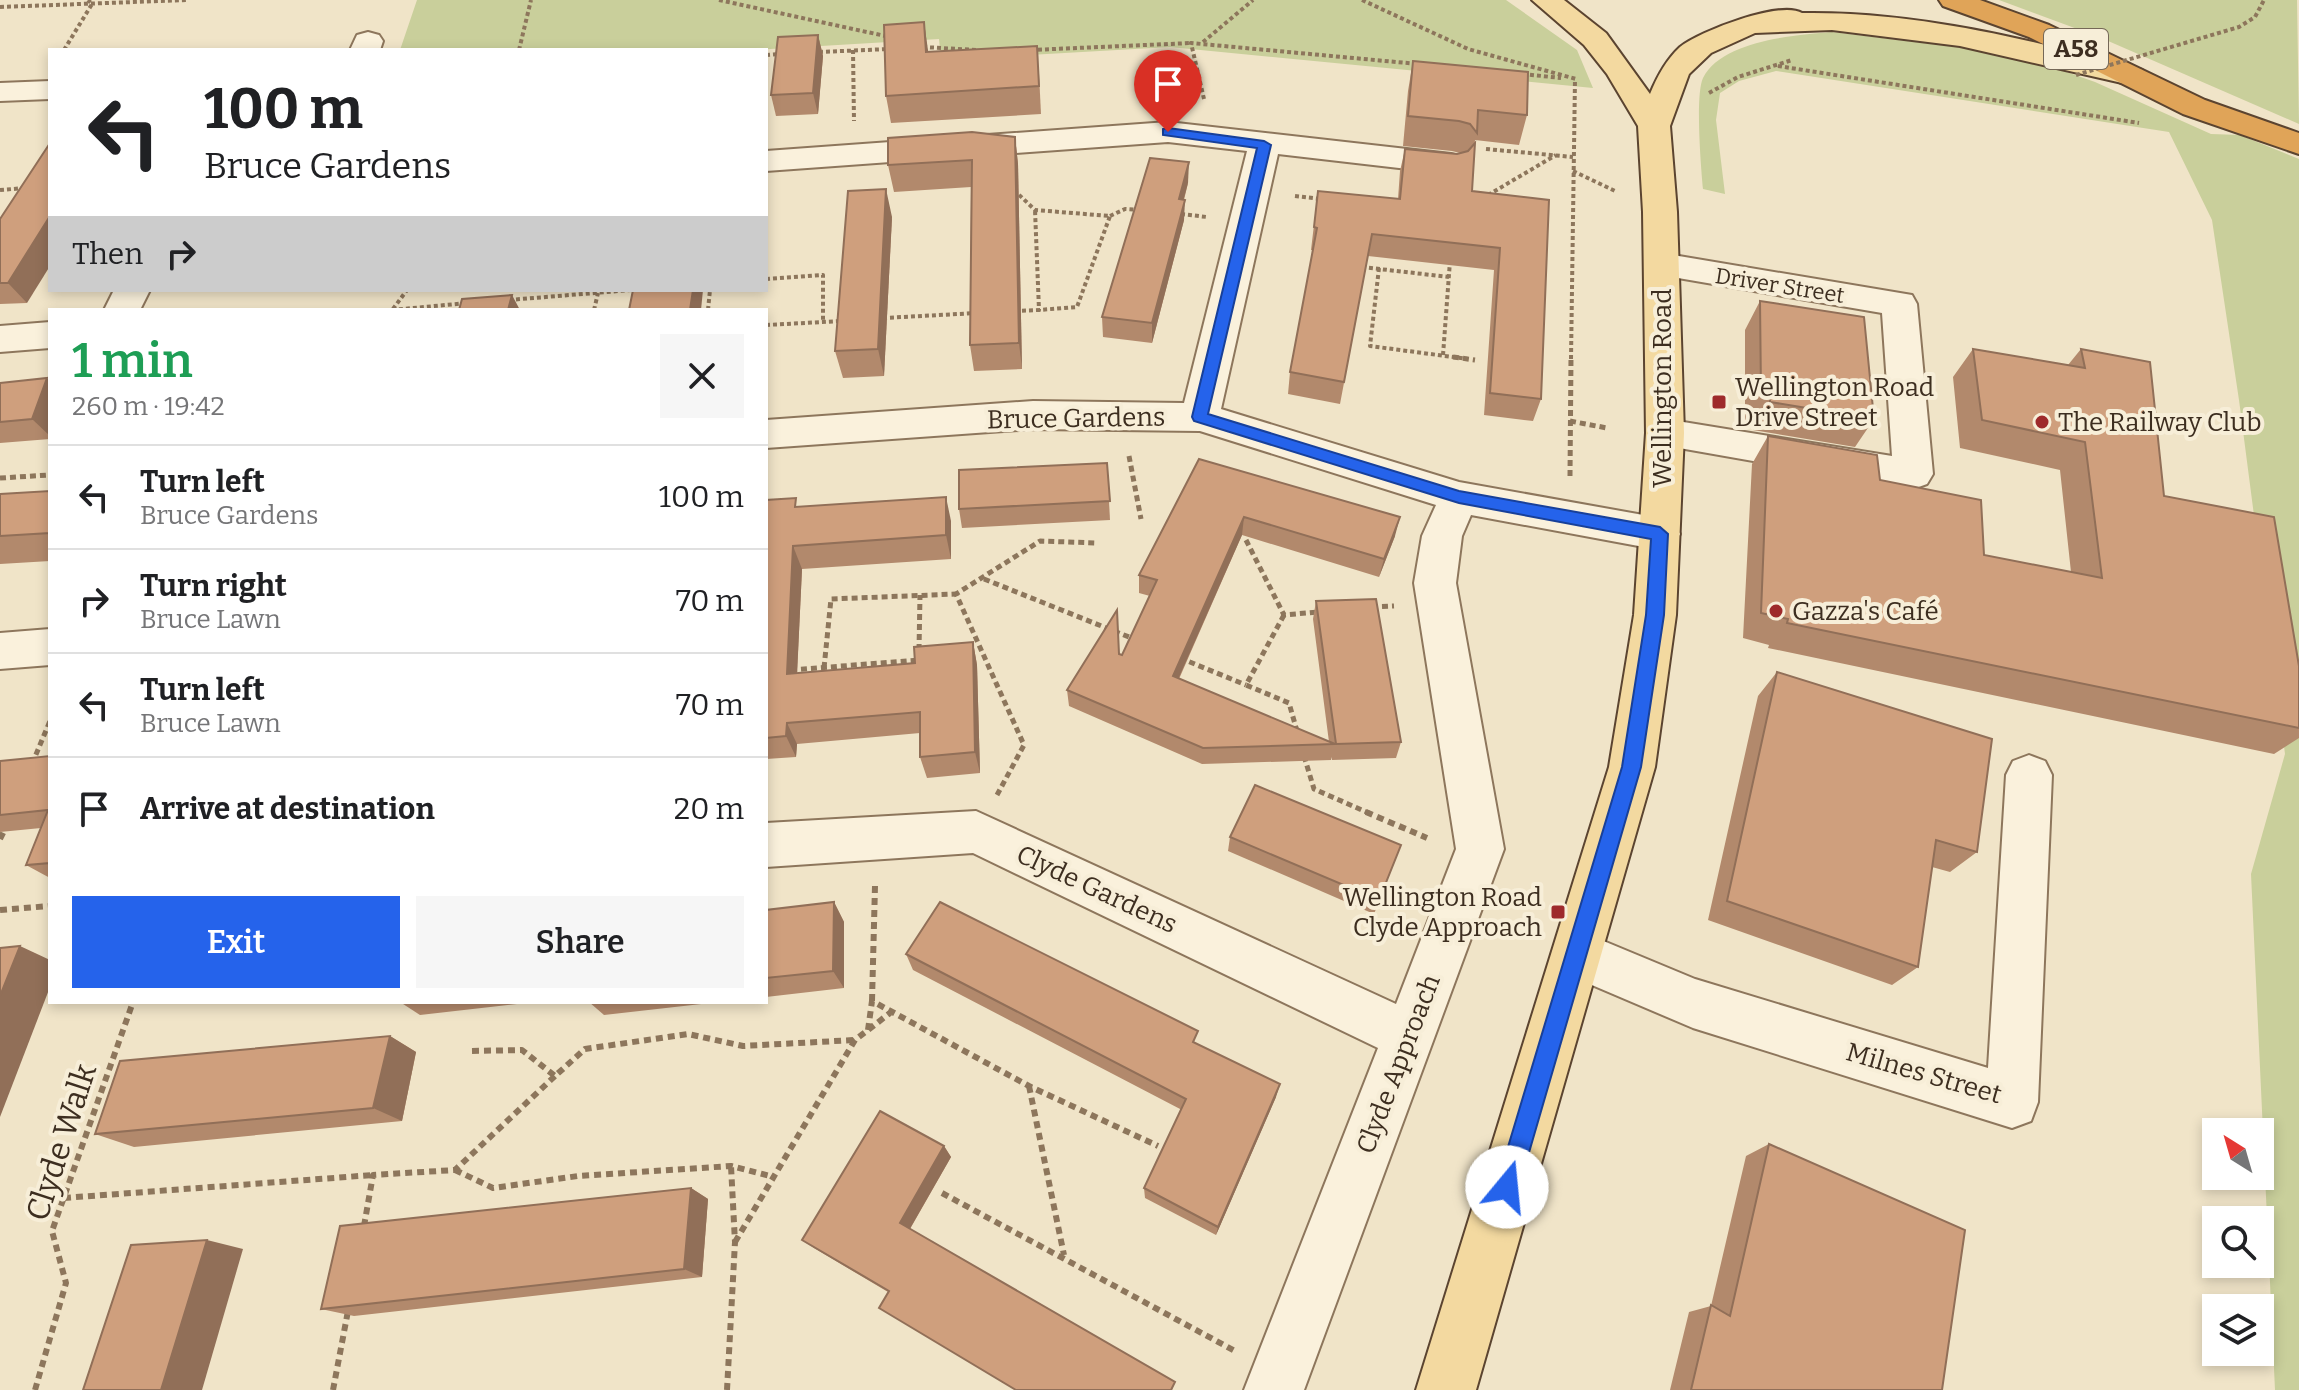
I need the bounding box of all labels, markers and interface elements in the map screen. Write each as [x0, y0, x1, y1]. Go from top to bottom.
road number: A58 [2044, 29, 2108, 69]
pin [1134, 50, 1202, 132]
icon: arrive [1146, 62, 1190, 106]
text: 100 m [204, 76, 363, 143]
icon: left [72, 80, 176, 184]
text: Bruce Gardens [204, 144, 451, 188]
icon: right [159, 232, 203, 276]
text: Then [72, 236, 143, 272]
street label: Driver Street [1713, 262, 1846, 309]
street label: Wellington Road [1647, 288, 1678, 488]
text: 1 min [72, 332, 193, 390]
button: close [660, 334, 744, 418]
place label: Wellington Road Drive Street [1735, 372, 1934, 433]
text: 260 m · 19:42 [72, 391, 225, 422]
marker: Wellington Road Drive Street [1710, 393, 1728, 411]
street label: Bruce Gardens [987, 401, 1166, 436]
place label: The Railway Club [2058, 407, 2262, 438]
marker: The Railway Club [2033, 413, 2051, 431]
text: Turn left [140, 464, 265, 500]
icon: left [72, 475, 116, 519]
text: 100 m [659, 479, 744, 515]
text: Bruce Gardens [140, 500, 319, 531]
text: Turn right [140, 568, 287, 604]
icon: right [72, 579, 116, 623]
text: 70 m [676, 583, 744, 619]
place label: Gazza's Café [1792, 596, 1939, 627]
marker: Gazza's Café [1767, 602, 1785, 620]
text: Bruce Lawn [140, 604, 281, 635]
text: Turn left [140, 672, 265, 708]
icon: left [72, 683, 116, 727]
text: 70 m [676, 687, 744, 723]
text: Bruce Lawn [140, 708, 281, 739]
icon: arrive [72, 787, 116, 831]
text: Arrive at destination [140, 791, 435, 827]
text: 20 m [674, 791, 744, 827]
street label: Clyde Gardens [1012, 839, 1182, 940]
place label: Wellington Road Clyde Approach [1343, 882, 1542, 943]
button: Exit [72, 896, 400, 988]
button: Share [416, 896, 744, 988]
marker: Wellington Road Clyde Approach [1549, 903, 1567, 921]
street label: Clyde Approach [1350, 970, 1447, 1158]
street label: Milnes Street [1843, 1037, 2006, 1111]
street label: Clyde Walk [18, 1059, 104, 1225]
north arrow [2202, 1118, 2274, 1190]
map controls [2202, 1118, 2274, 1366]
position arrow [1465, 1145, 1549, 1229]
button: search [2202, 1206, 2274, 1278]
button: layers [2202, 1294, 2274, 1366]

